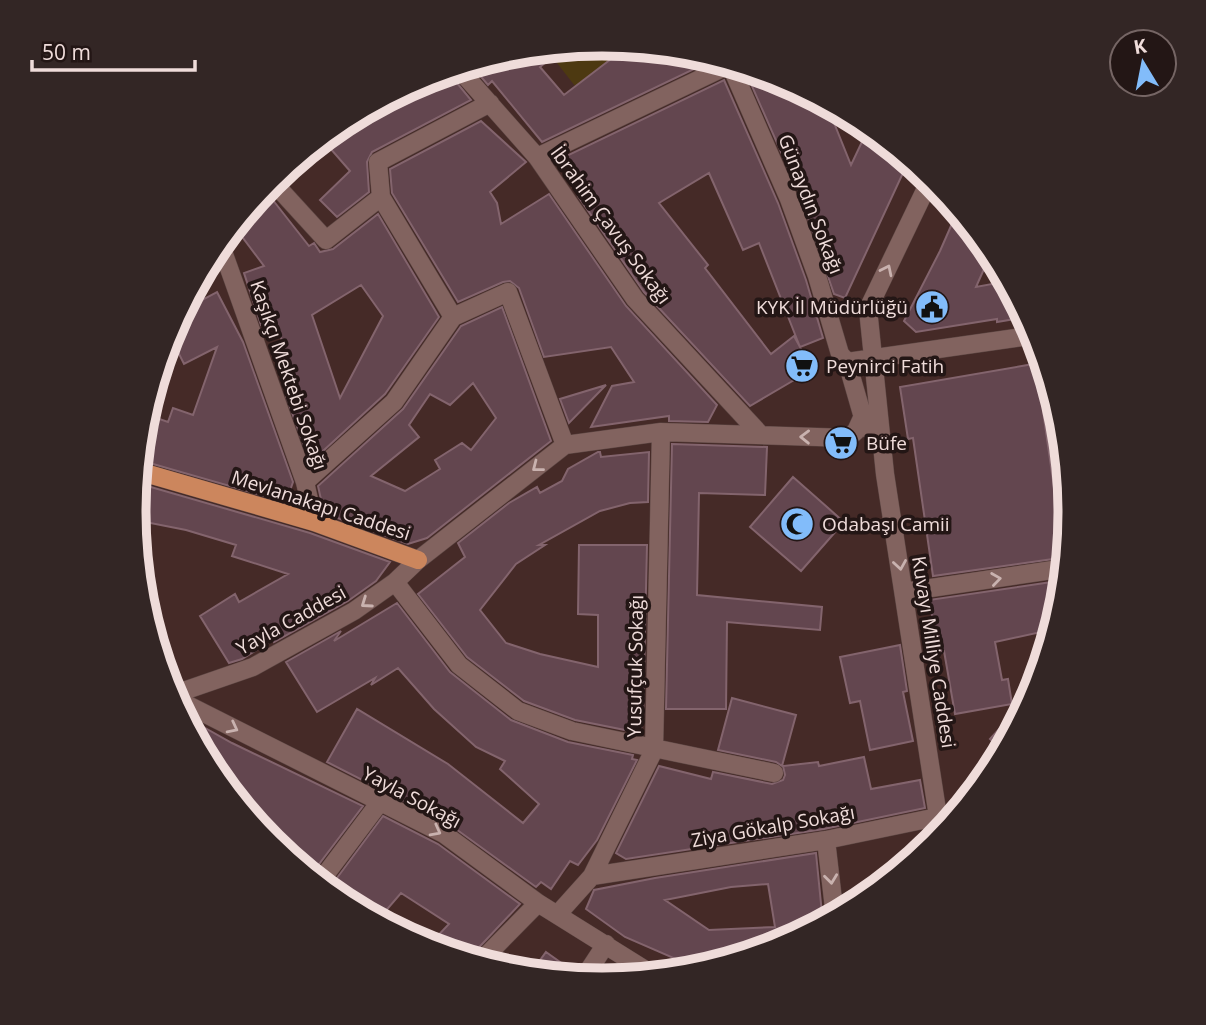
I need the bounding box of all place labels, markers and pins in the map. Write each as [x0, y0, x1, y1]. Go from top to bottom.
public building icon: KYK İl Müdürlüğü [913, 288, 951, 326]
place label: KYK İl Müdürlüğü [756, 294, 908, 320]
supermarket icon: Peynirci Fatih [783, 347, 821, 385]
place label: Peynirci Fatih [826, 353, 944, 379]
supermarket icon: Büfe [822, 424, 860, 462]
place label: Büfe [866, 430, 907, 456]
mosque icon: Odabaşı Camii [778, 505, 816, 543]
place label: Odabaşı Camii [822, 511, 950, 537]

